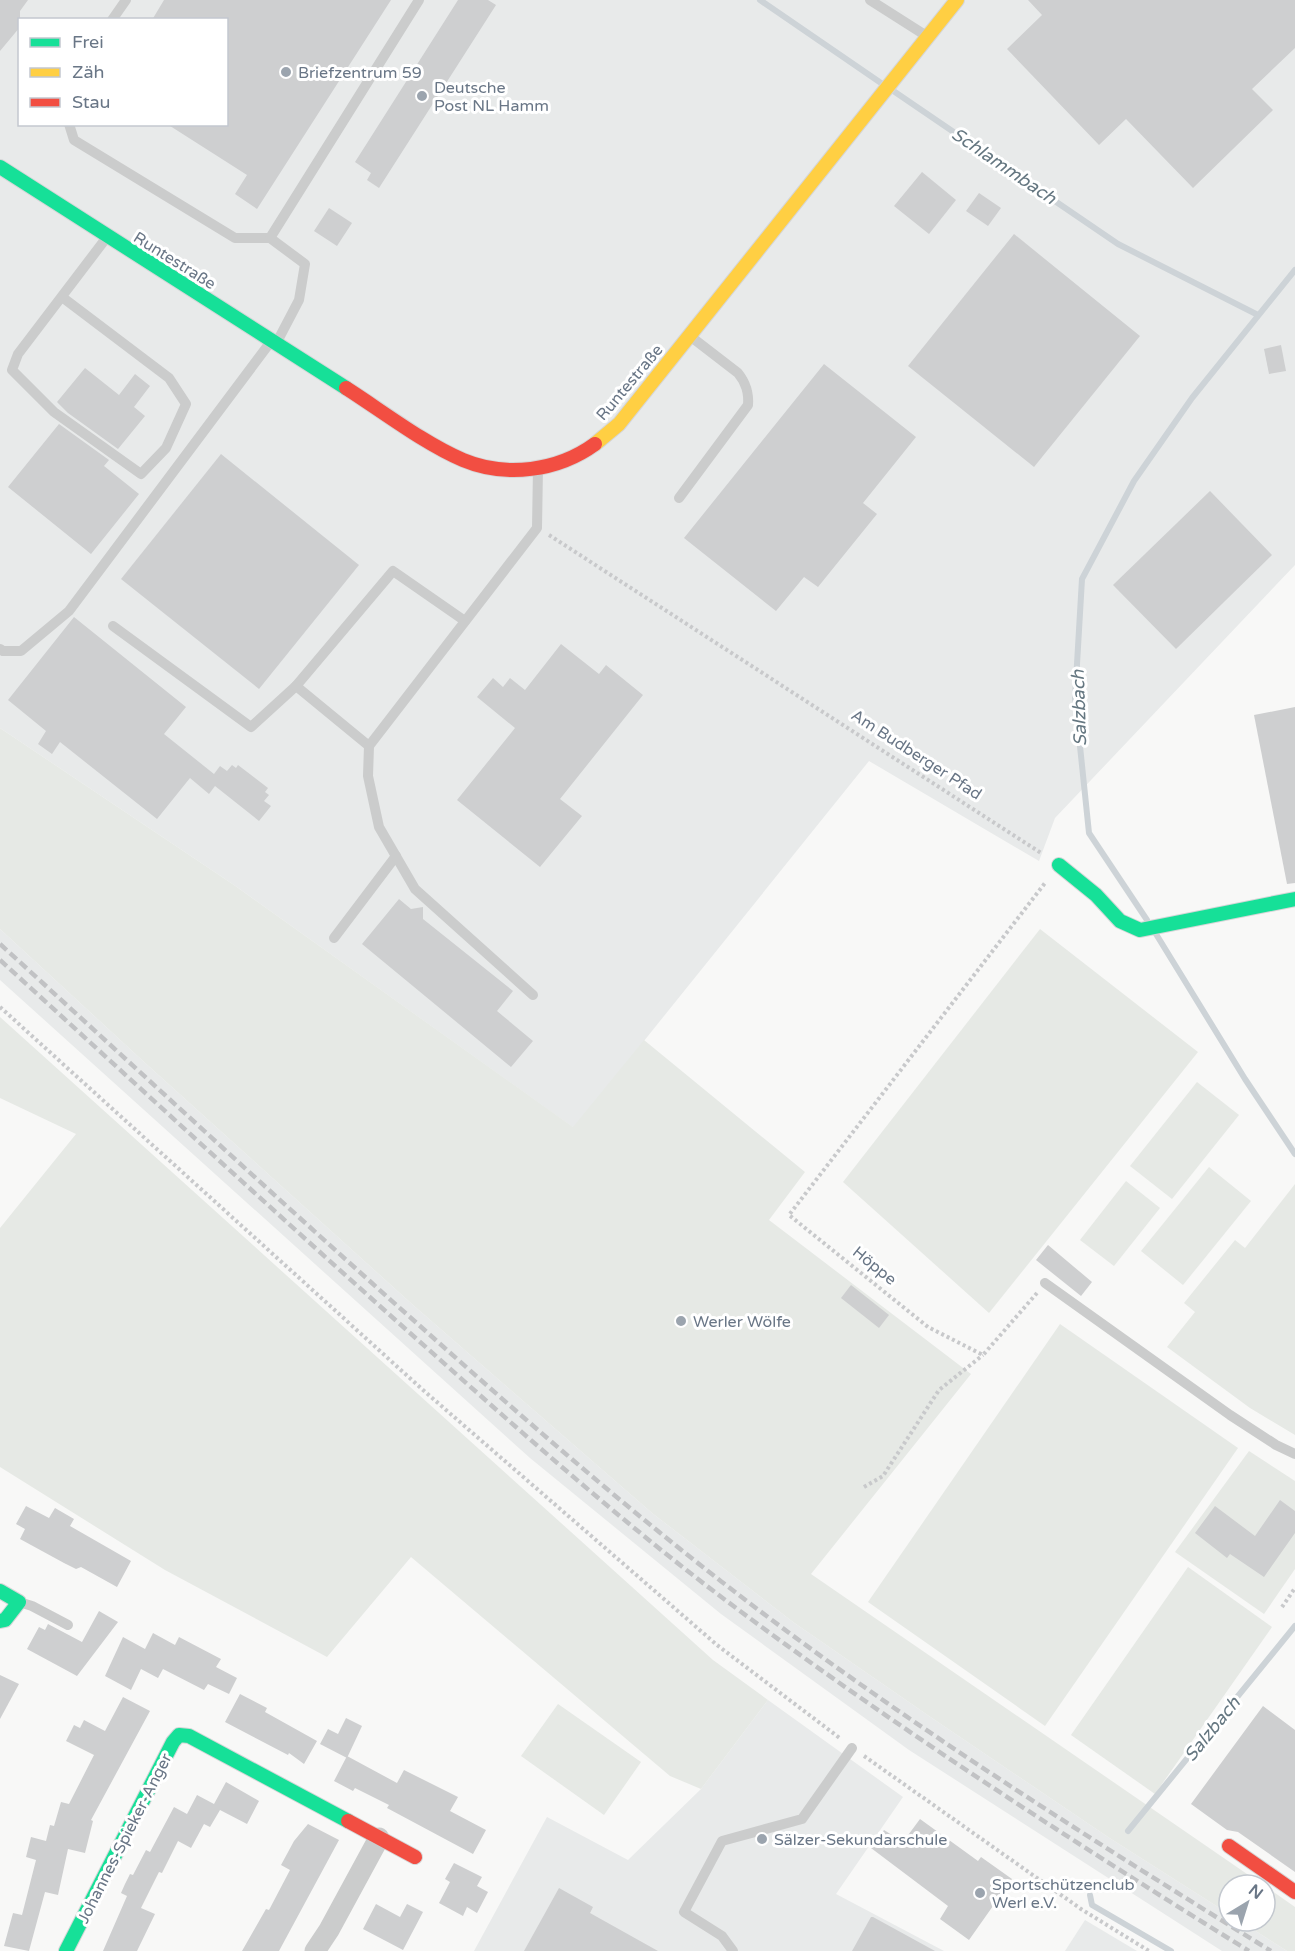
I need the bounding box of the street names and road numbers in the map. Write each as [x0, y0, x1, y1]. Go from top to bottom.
street label: Runtestraße [130, 228, 219, 294]
street label: Runtestraße [592, 340, 667, 425]
street label: Am Budberger Pfad [847, 705, 986, 805]
street label: Höppe [848, 1242, 900, 1290]
street label: Johannes-Spieker-Anger [73, 1749, 177, 1927]

